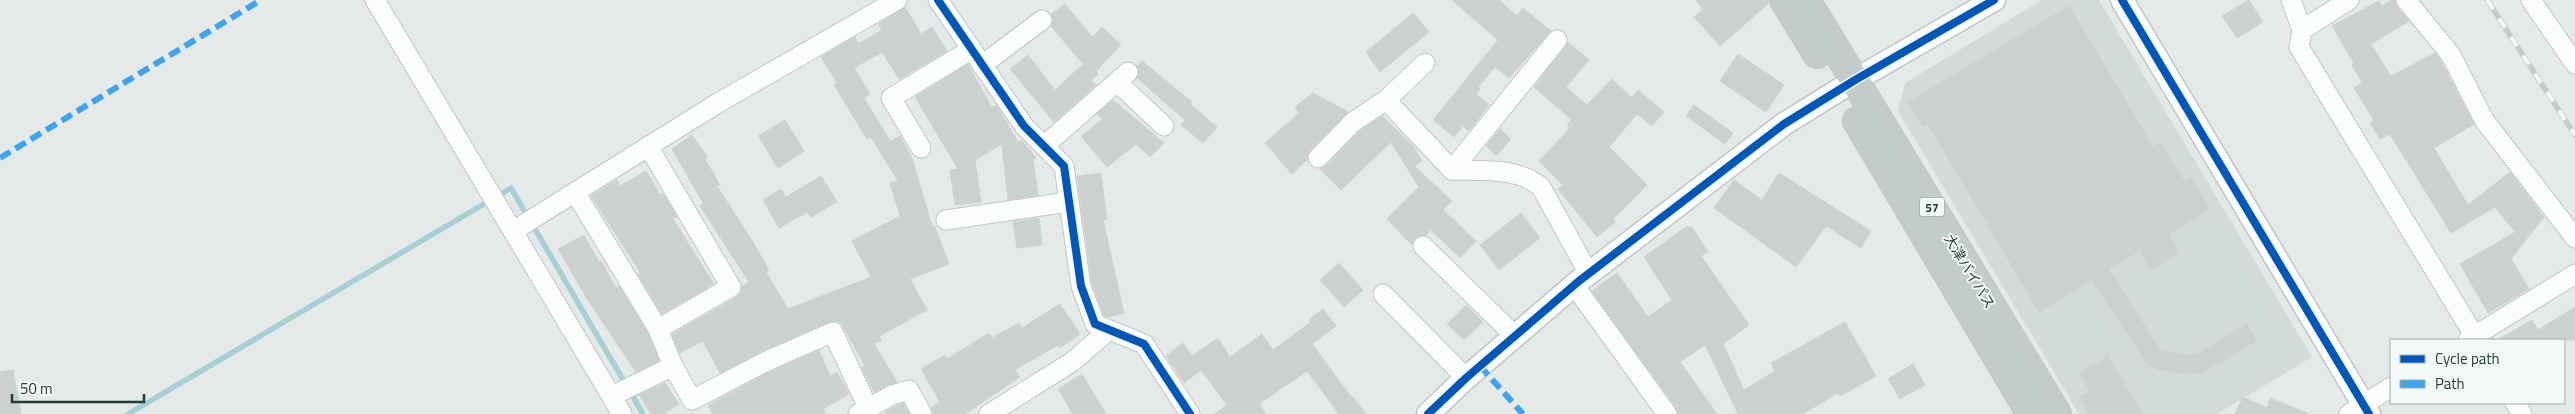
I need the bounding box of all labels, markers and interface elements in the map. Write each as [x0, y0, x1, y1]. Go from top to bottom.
road number: 57 [1920, 198, 1944, 216]
street label: 大津バイパス [1939, 230, 2001, 312]
legend [2390, 339, 2565, 404]
text: Cycle path [2435, 347, 2500, 370]
scale bar [12, 372, 145, 404]
text: Path [2435, 372, 2465, 395]
text: 50 m [20, 377, 53, 400]

